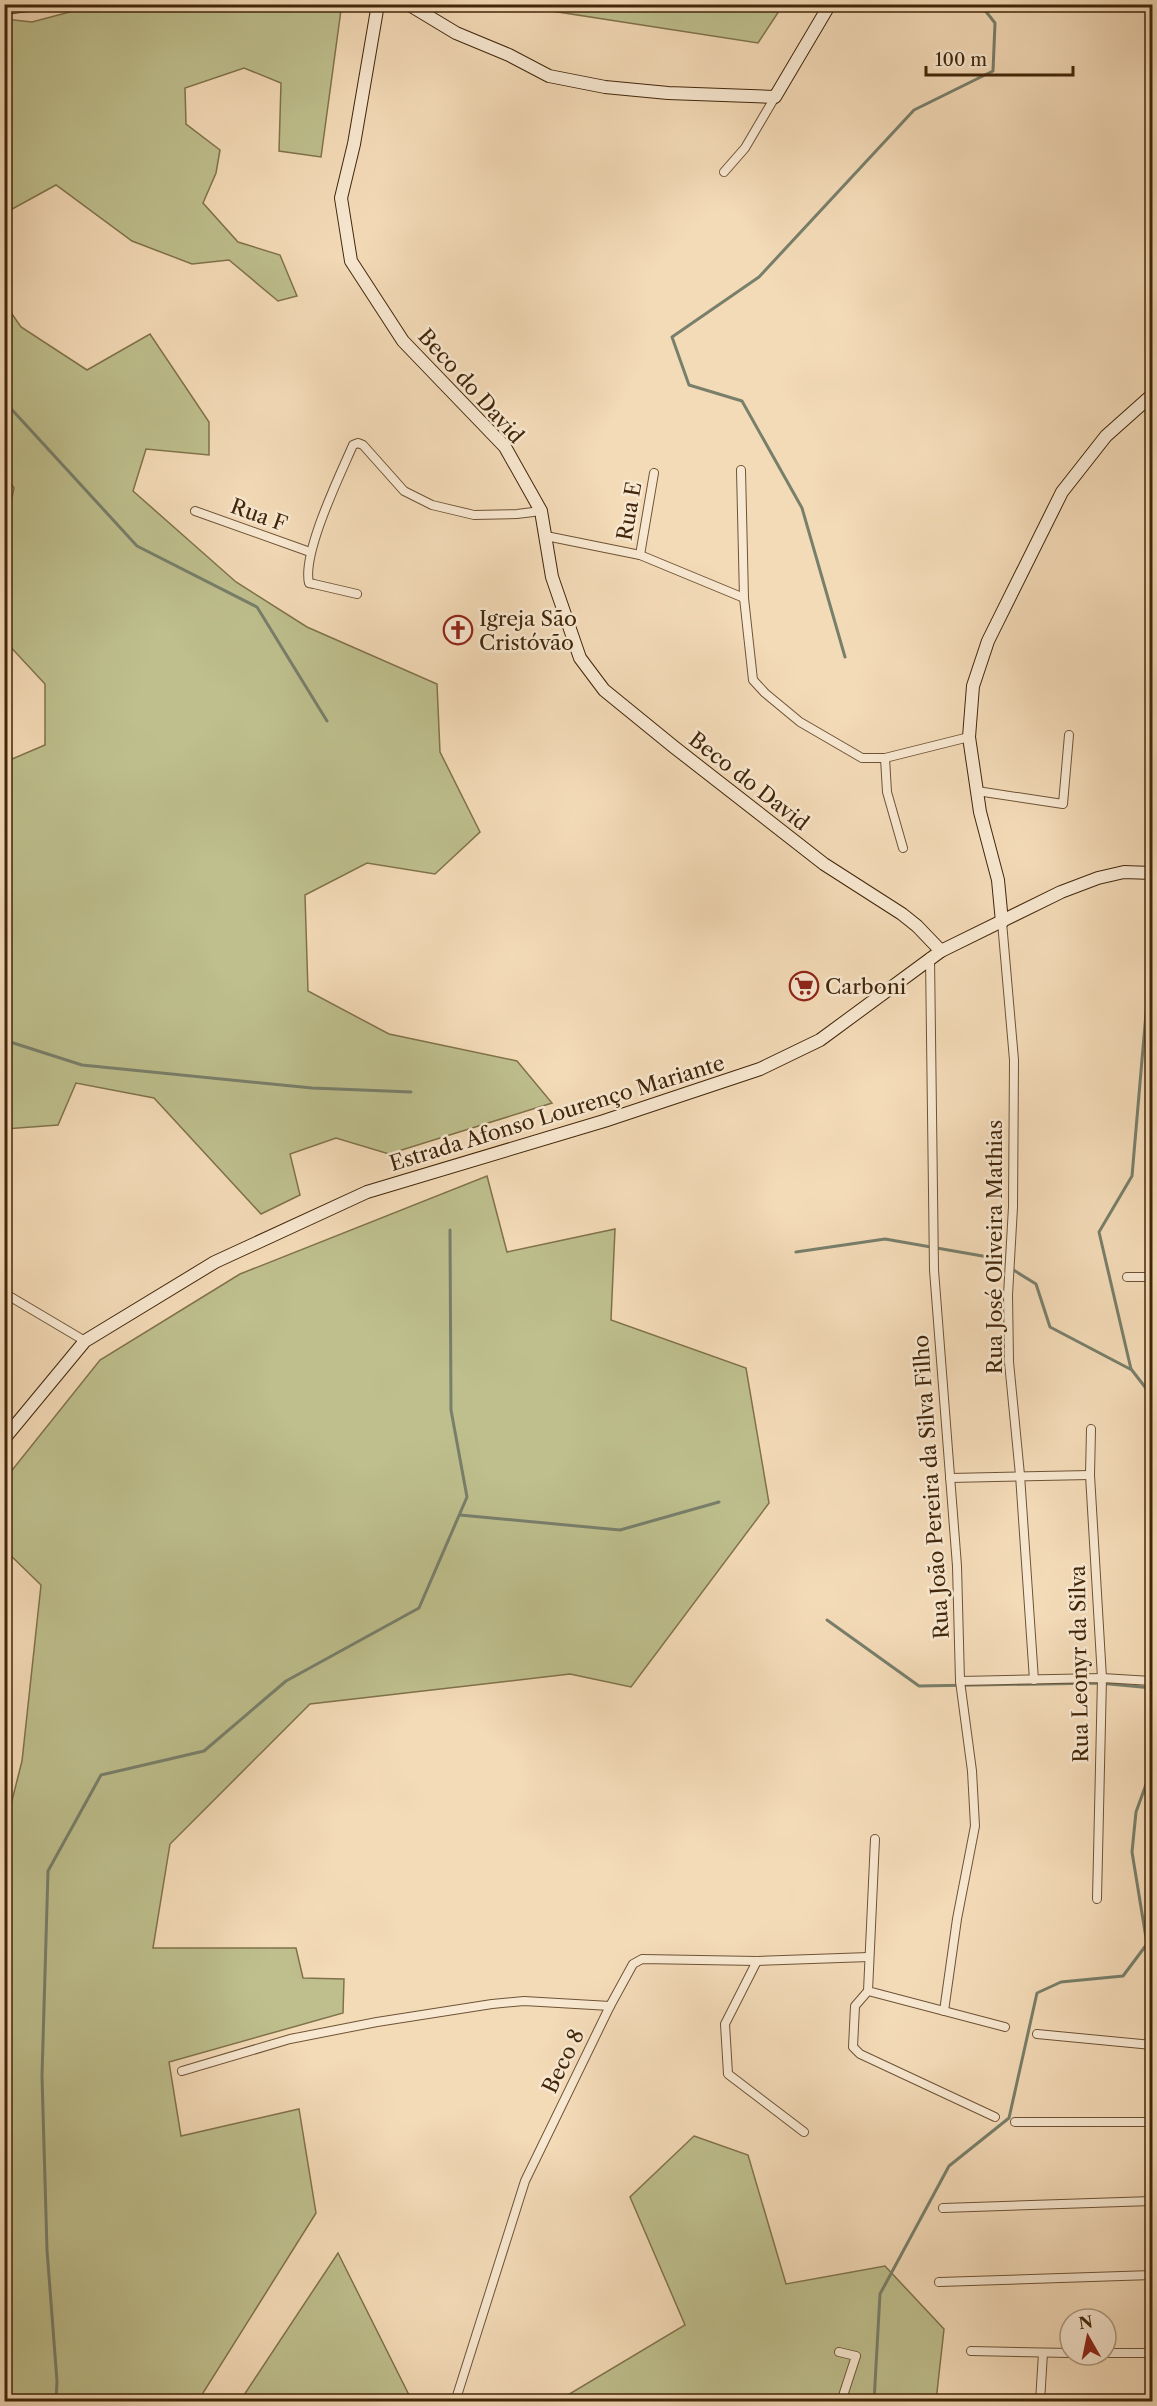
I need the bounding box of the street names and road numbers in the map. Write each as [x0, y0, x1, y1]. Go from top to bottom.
street label: Beco do David [413, 324, 529, 448]
street label: Rua E [612, 480, 646, 542]
street label: Rua F [227, 493, 291, 537]
street label: Beco do David [684, 726, 814, 836]
street label: Estrada Afonso Lourenço Mariante [386, 1050, 728, 1176]
street label: Rua José Oliveira Mathias [982, 1120, 1007, 1374]
street label: Rua João Pereira da Silva Filho [908, 1334, 954, 1640]
street label: Rua Leonyr da Silva [1065, 1564, 1093, 1763]
street label: Beco 8 [537, 2025, 589, 2097]

